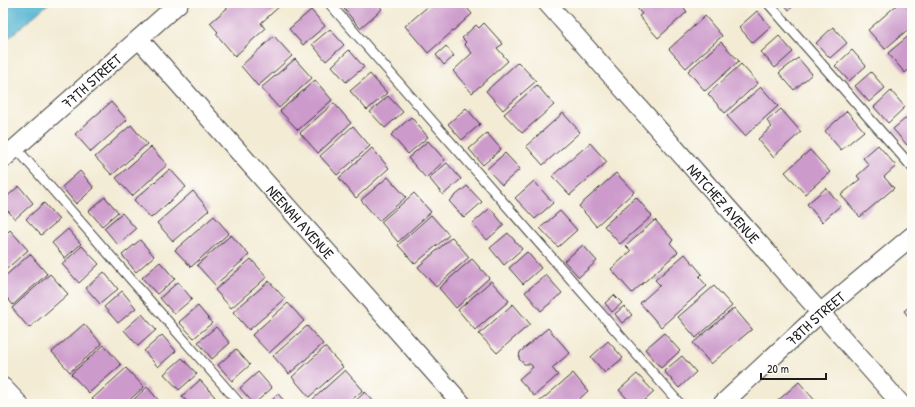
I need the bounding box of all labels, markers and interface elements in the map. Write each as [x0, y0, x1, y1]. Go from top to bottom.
street label: 77TH STREET [57, 48, 126, 113]
street label: NATCHEZ AVENUE [683, 159, 765, 248]
street label: NEENAH AVENUE [262, 180, 339, 264]
street label: 78TH STREET [781, 285, 850, 350]
scale bar [761, 355, 826, 381]
text: 20 m [767, 360, 789, 377]

